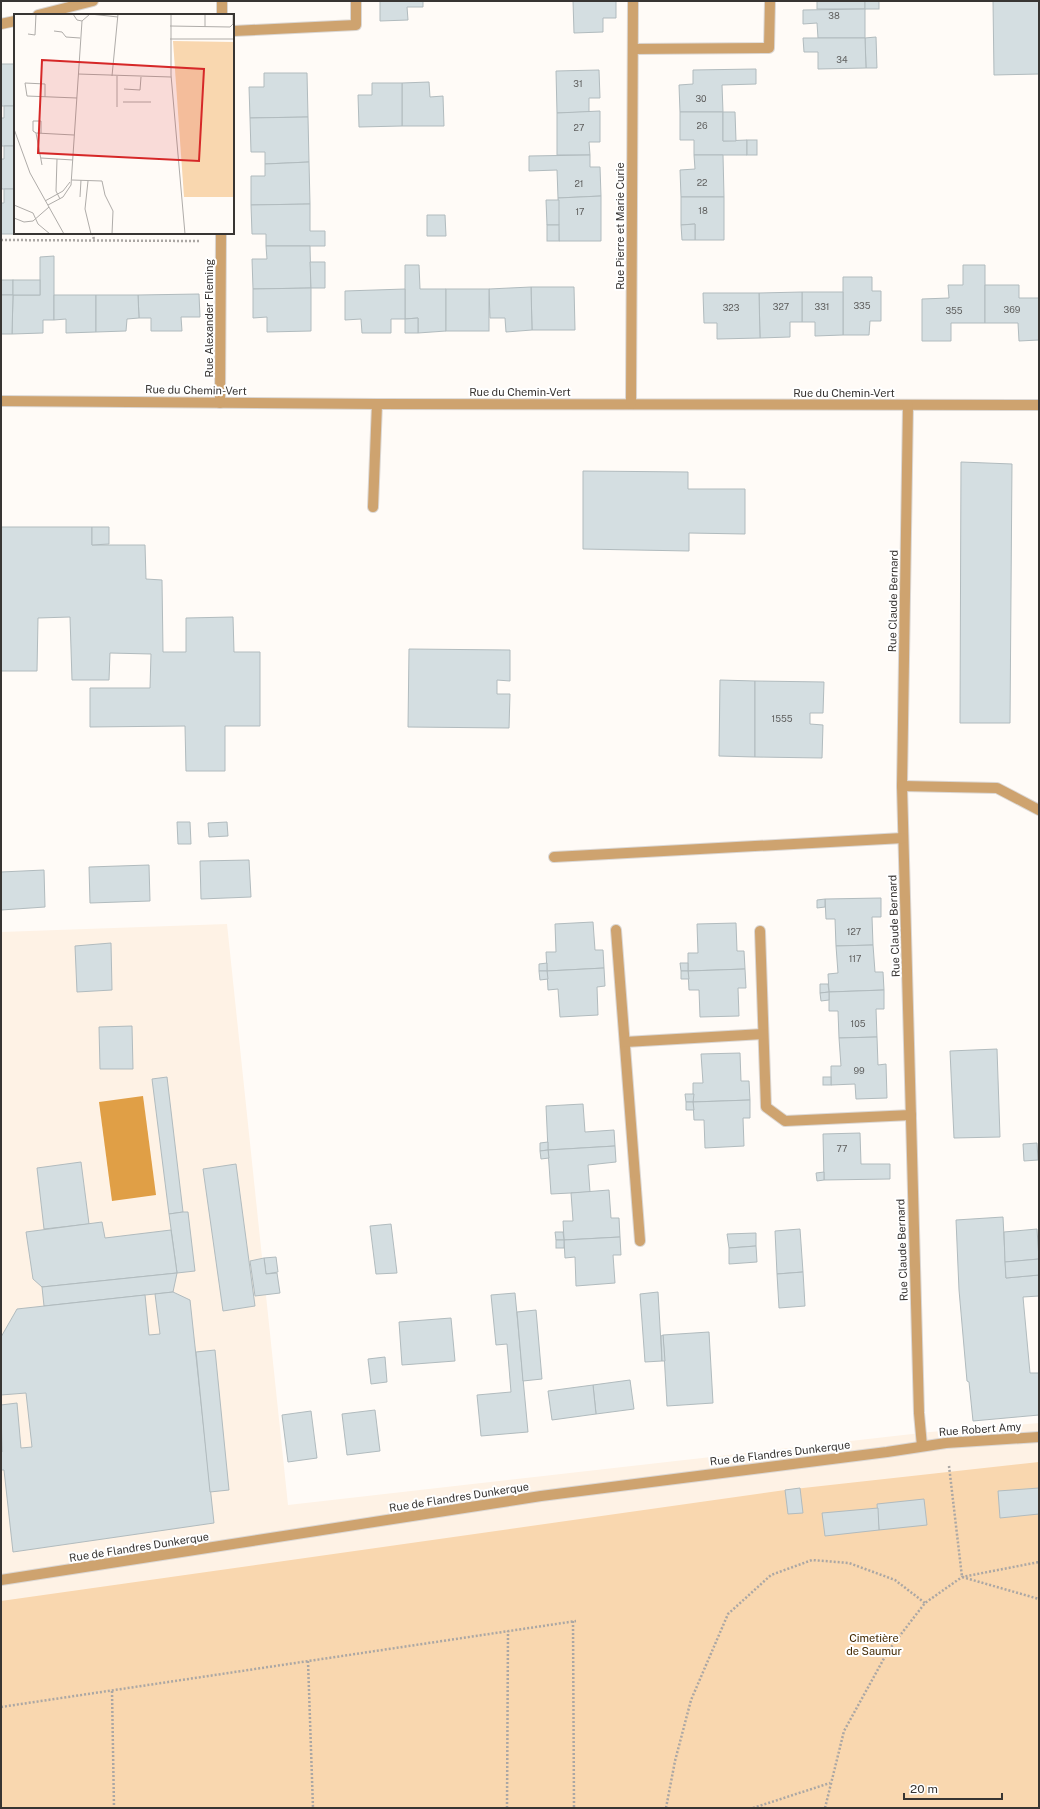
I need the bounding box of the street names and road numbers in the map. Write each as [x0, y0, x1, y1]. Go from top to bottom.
street label: Rue Pierre et Marie Curie [614, 162, 626, 290]
street label: Rue Alexander Fleming [203, 258, 215, 377]
street label: Rue du Chemin-Vert [145, 383, 247, 397]
street label: Rue du Chemin-Vert [469, 386, 571, 398]
street label: Rue du Chemin-Vert [793, 387, 895, 399]
street label: Rue Claude Bernard [886, 550, 900, 652]
street label: Rue Claude Bernard [886, 875, 902, 977]
street label: Rue Claude Bernard [894, 1199, 910, 1301]
street label: Rue Robert Amy [938, 1420, 1022, 1438]
street label: Rue de Flandres Dunkerque [709, 1438, 851, 1468]
street label: Rue de Flandres Dunkerque [388, 1480, 530, 1514]
street label: Rue de Flandres Dunkerque [68, 1530, 210, 1564]

